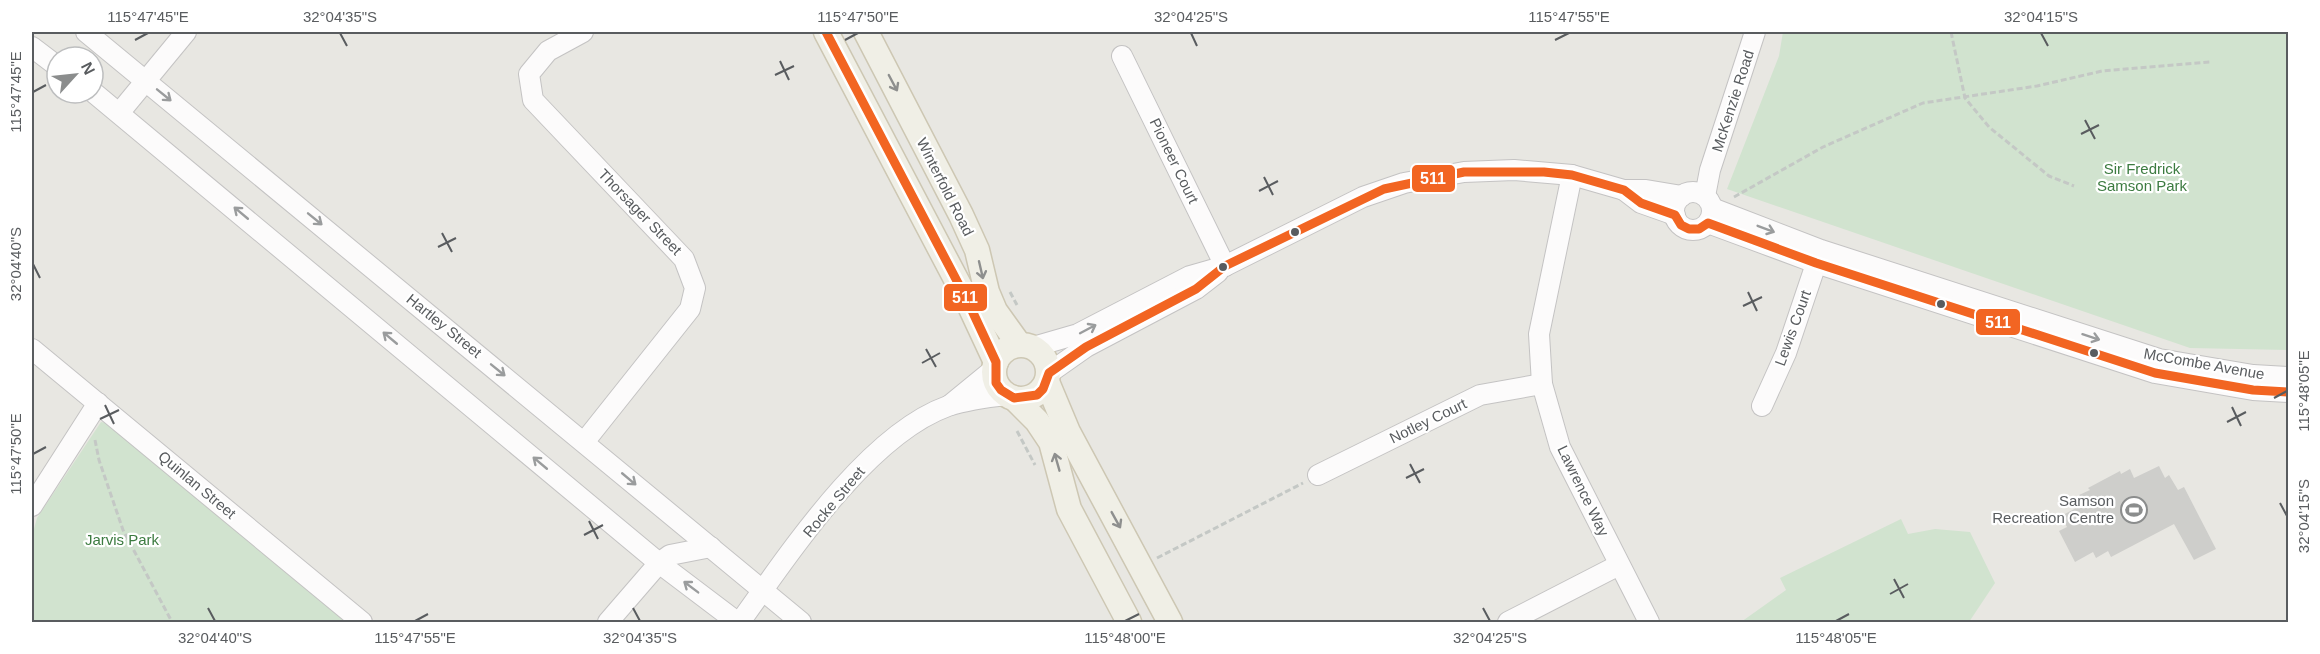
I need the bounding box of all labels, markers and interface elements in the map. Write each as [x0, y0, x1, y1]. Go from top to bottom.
text: 115°47'45"E [107, 8, 189, 25]
text: 32°04'35"S [303, 8, 377, 25]
text: 115°47'50"E [817, 8, 899, 25]
text: 32°04'25"S [1154, 8, 1228, 25]
text: 115°47'55"E [1528, 8, 1610, 25]
text: 32°04'15"S [2004, 8, 2078, 25]
north arrow [45, 45, 105, 105]
street label: McKenzie Road [1708, 48, 1757, 154]
text: 115°47'45"E [7, 51, 24, 133]
text: N [78, 59, 98, 77]
one-way arrow [887, 74, 899, 92]
one-way arrow [156, 89, 172, 102]
street label: Pioneer Court [1147, 115, 1203, 207]
street label: Winterfold Road [913, 135, 977, 239]
park label: Sir Fredrick Samson Park [2097, 160, 2188, 194]
line badge: 511 [1411, 164, 1456, 193]
street label: Thorsager Street [595, 165, 686, 259]
text: 511 [1420, 170, 1446, 187]
one-way arrow [234, 206, 249, 220]
one-way arrow [306, 213, 322, 226]
one-way arrow [1757, 224, 1775, 235]
unlabelled marker [1289, 226, 1301, 238]
text: 32°04'40"S [7, 227, 24, 301]
one-way arrow [976, 260, 988, 279]
unlabelled marker [1217, 261, 1229, 273]
line badge: 511 [943, 283, 988, 312]
street label: Lewis Court [1771, 287, 1814, 368]
text: 511 [952, 289, 978, 306]
street label: Hartley Street [403, 290, 486, 362]
unlabelled marker [1935, 298, 1947, 310]
line badge: 511 [1975, 308, 2021, 336]
text: 511 [1985, 314, 2011, 331]
one-way arrow [1079, 323, 1097, 334]
one-way arrow [383, 331, 398, 345]
one-way arrow [2081, 332, 2100, 343]
street label: McCombe Avenue [2142, 345, 2266, 382]
unlabelled marker [2088, 347, 2100, 359]
text: 115°48'05"E [2295, 350, 2312, 432]
one-way arrow [489, 363, 505, 376]
street label: Notley Court [1387, 394, 1470, 446]
text: 115°47'50"E [7, 413, 24, 495]
street label: Lawrence Way [1554, 443, 1613, 539]
street label: Quinlan Street [155, 447, 240, 522]
one-way arrow [1051, 453, 1062, 472]
one-way arrow [532, 457, 548, 470]
street label: Rocke Street [799, 462, 869, 540]
one-way arrow [621, 472, 636, 486]
text: 32°04'15"S [2295, 479, 2312, 553]
place label: Samson Recreation Centre [1992, 492, 2114, 526]
sports icon: Samson Recreation Centre [2119, 495, 2149, 525]
one-way arrow [1110, 511, 1122, 528]
park label: Jarvis Park [85, 531, 160, 548]
one-way arrow [683, 581, 699, 593]
text: 32°04'40"S [178, 629, 252, 646]
text: 115°47'55"E [374, 629, 456, 646]
text: 32°04'35"S [603, 629, 677, 646]
text: 115°48'00"E [1084, 629, 1166, 646]
text: 32°04'25"S [1453, 629, 1527, 646]
text: 115°48'05"E [1795, 629, 1877, 646]

